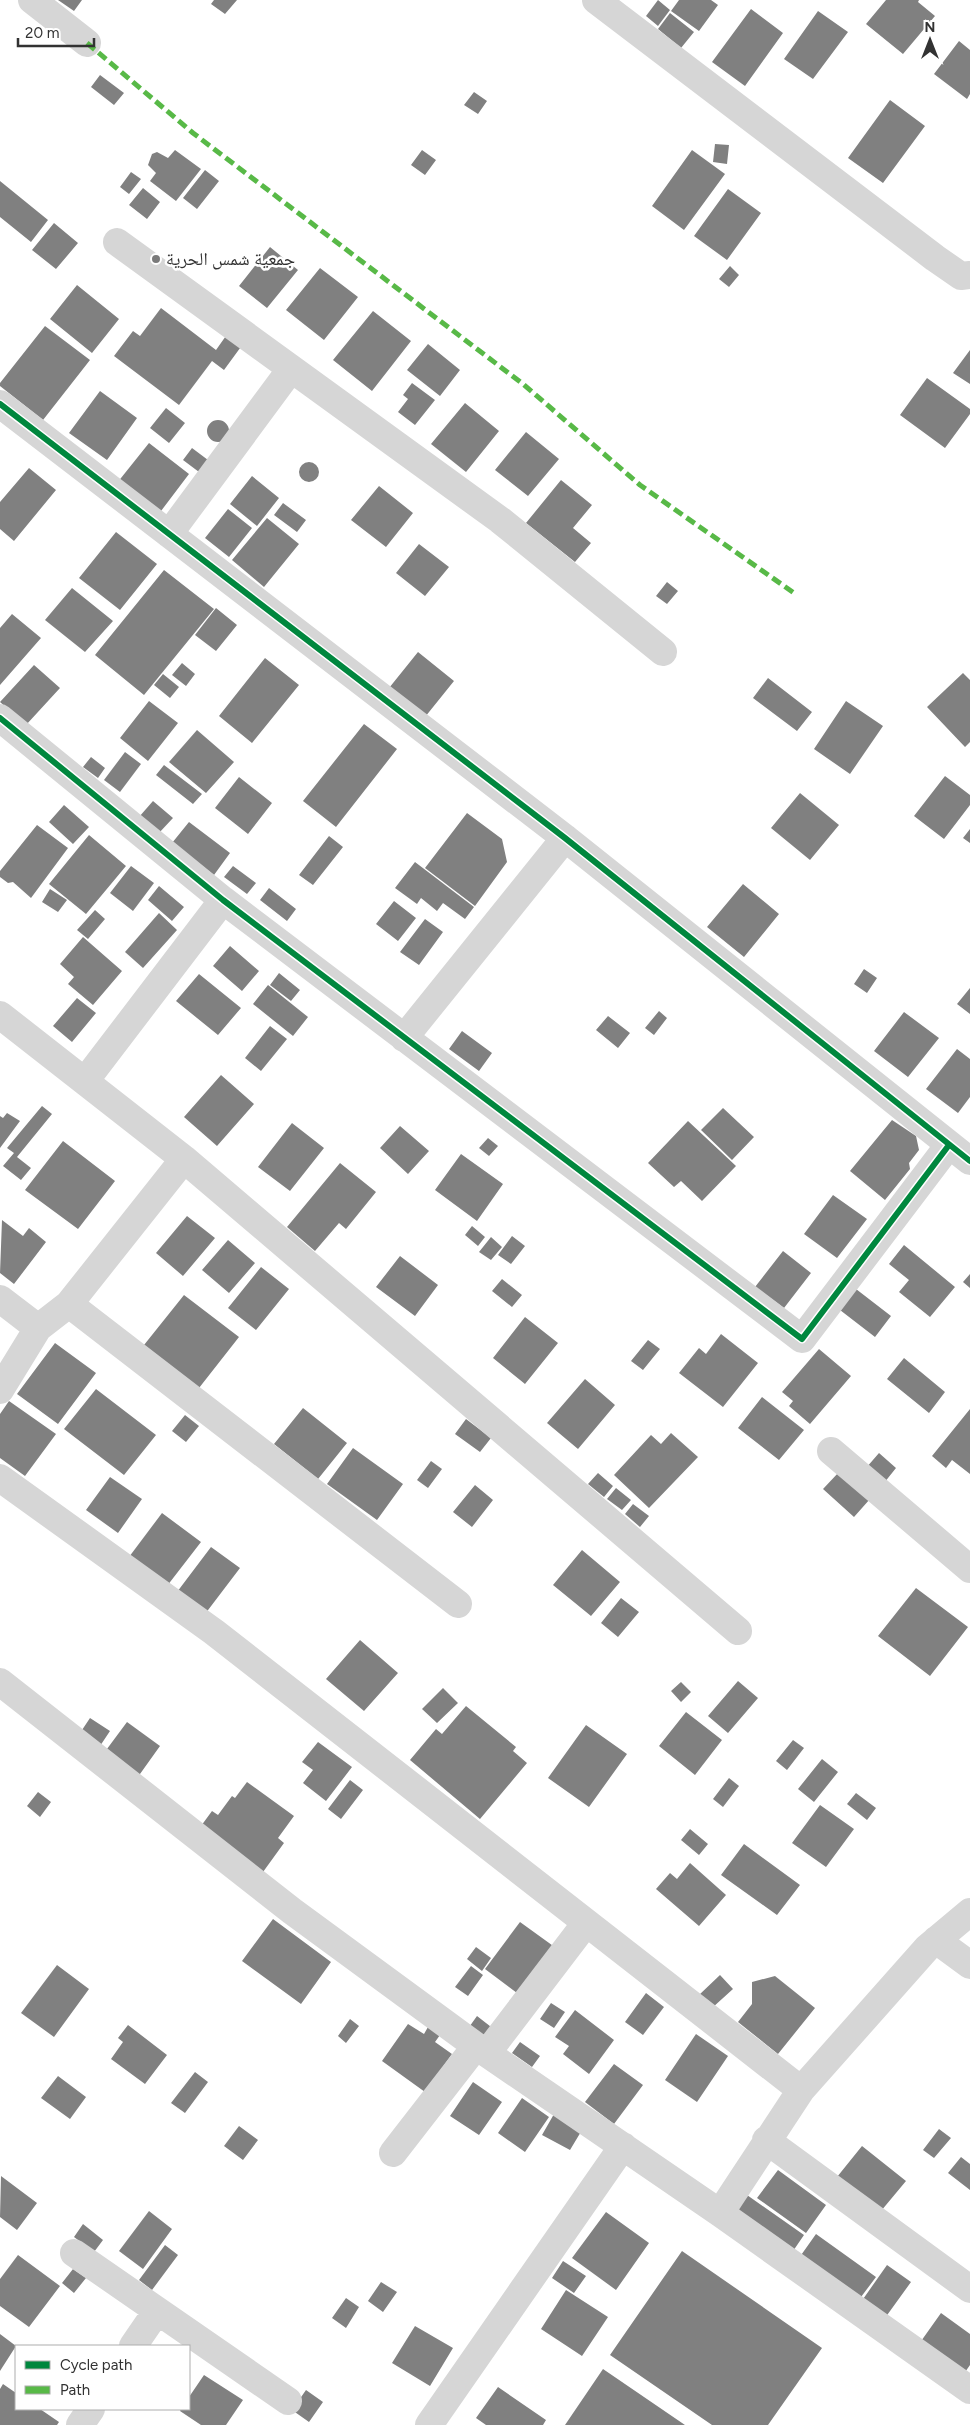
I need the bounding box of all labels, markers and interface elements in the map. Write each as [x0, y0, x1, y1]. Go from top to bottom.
scale bar [18, 15, 94, 47]
north arrow [905, 15, 955, 65]
text: N [925, 19, 935, 36]
text: 20 m [25, 24, 59, 42]
place label: جمعية شمس الحرية [166, 248, 295, 270]
marker: جمعية شمس الحرية [150, 253, 162, 265]
legend [15, 2345, 190, 2410]
text: Cycle path [60, 2356, 132, 2374]
text: Path [60, 2381, 90, 2399]

